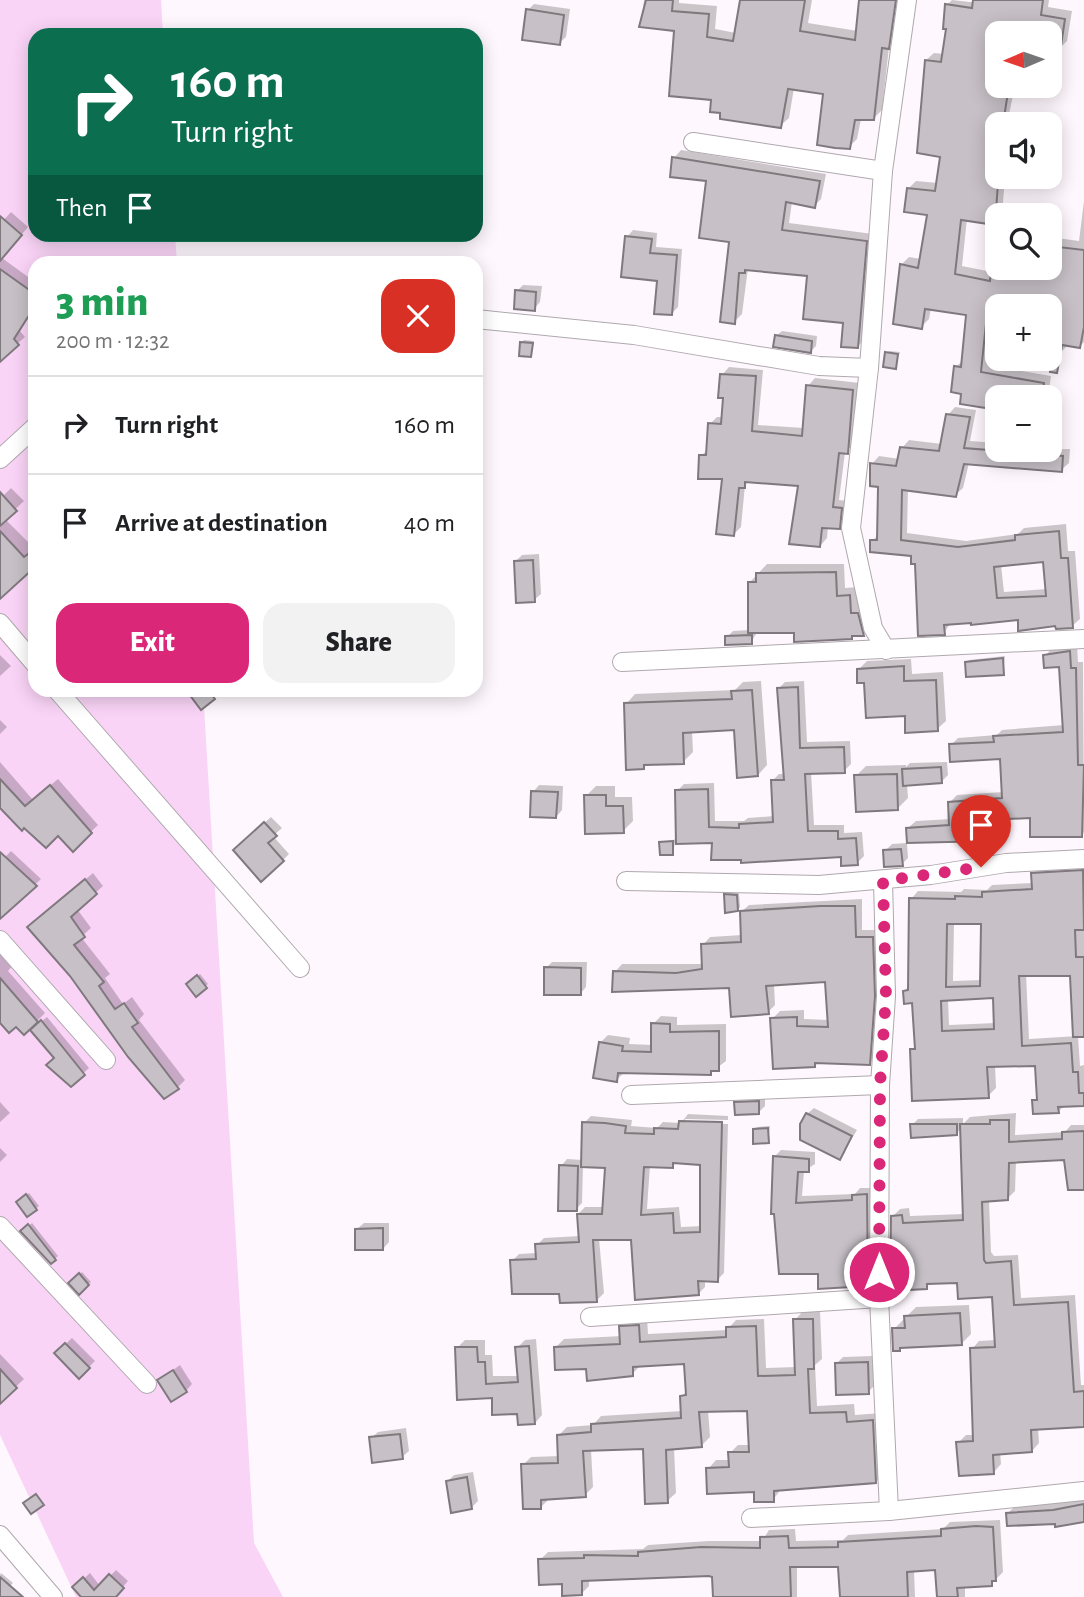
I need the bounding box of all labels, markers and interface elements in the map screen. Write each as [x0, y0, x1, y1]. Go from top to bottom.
north arrow [985, 21, 1062, 98]
map controls [985, 21, 1062, 462]
icon: right [56, 56, 147, 147]
text: 160 m [171, 58, 285, 107]
button: sound [985, 112, 1062, 189]
text: Turn right [171, 116, 293, 148]
icon: arrive [121, 189, 159, 227]
text: Then [56, 195, 107, 221]
button: search [985, 203, 1062, 280]
button: close [381, 279, 455, 353]
text: 3 min [56, 281, 148, 323]
button: + [985, 294, 1062, 371]
text: 200 m · 12:32 [56, 330, 169, 353]
button: − [985, 385, 1062, 462]
icon: right [56, 406, 94, 444]
text: Turn right [115, 412, 218, 438]
text: 160 m [395, 412, 455, 438]
icon: arrive [56, 504, 94, 542]
text: Arrive at destination [115, 510, 328, 536]
text: 40 m [404, 510, 455, 536]
button: Exit [56, 603, 249, 683]
button: Share [263, 603, 455, 683]
pin [951, 795, 1011, 867]
icon: arrive [962, 806, 1000, 844]
position arrow [842, 1235, 916, 1309]

